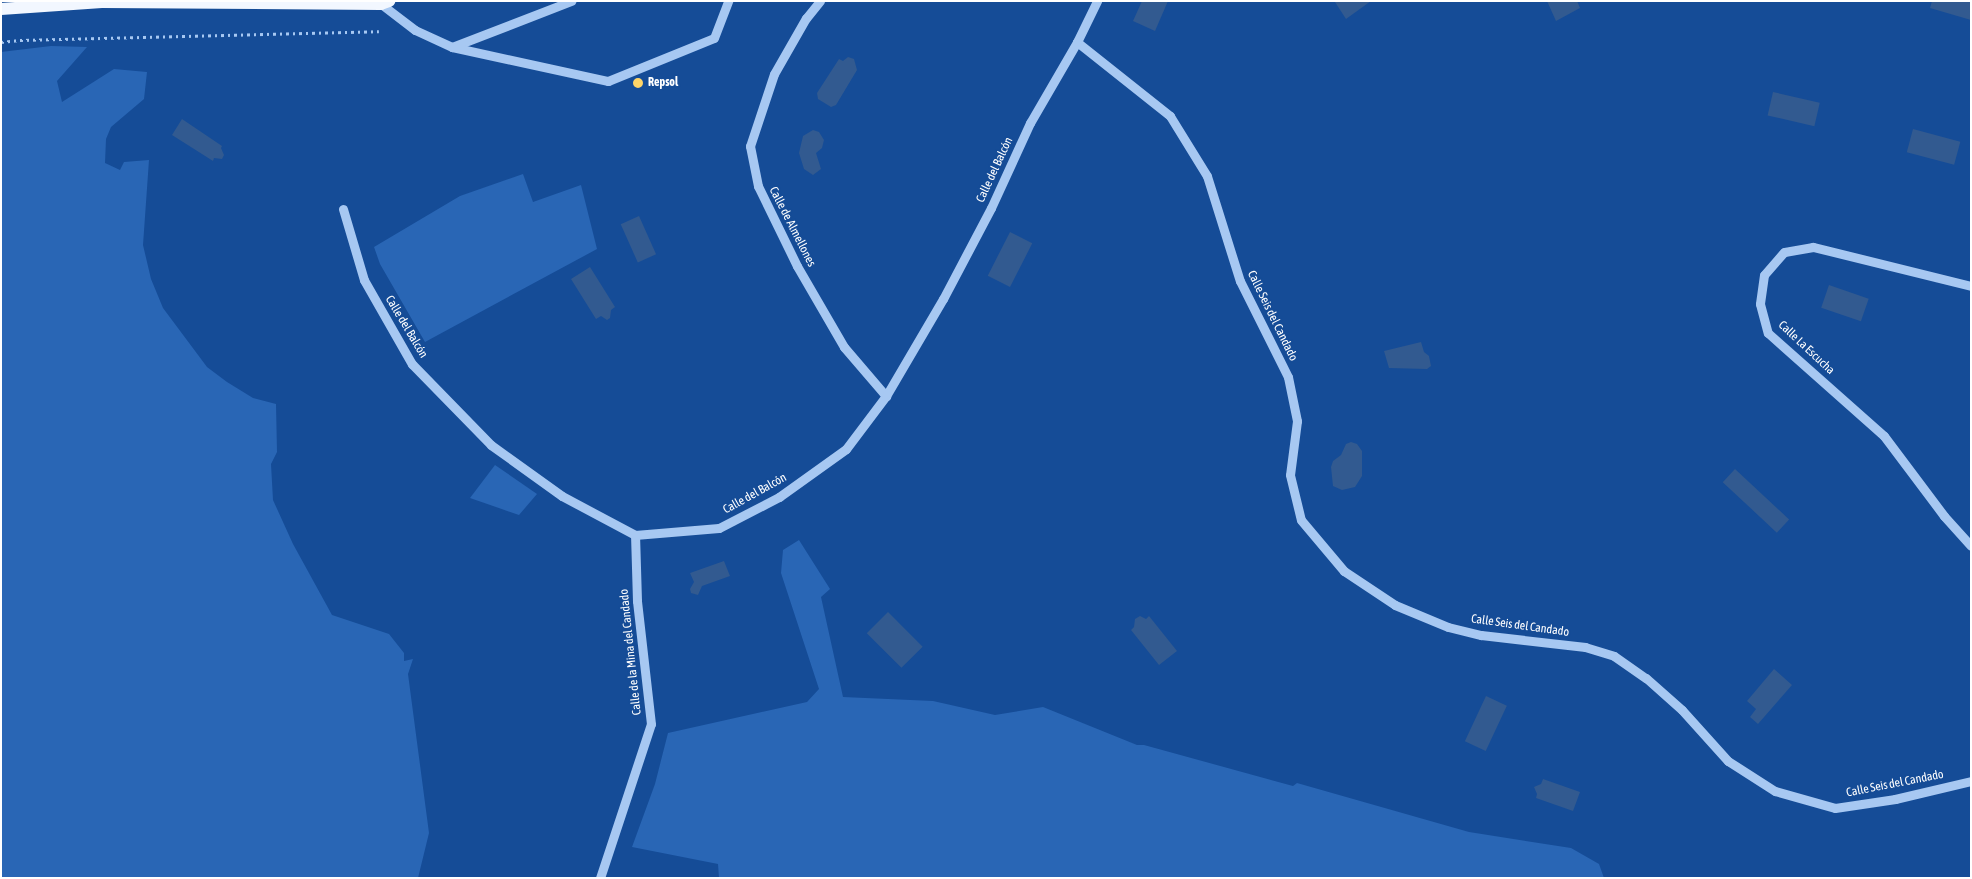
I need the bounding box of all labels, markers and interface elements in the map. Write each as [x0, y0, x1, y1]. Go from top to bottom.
place label: Repsol [648, 76, 678, 90]
marker: Repsol [632, 77, 644, 89]
street label: Calle del Balcón [974, 135, 1016, 205]
street label: Calle de Almellones [766, 185, 818, 269]
street label: Calle Seis del Candado [1244, 268, 1300, 364]
street label: Calle del Balcón [382, 293, 430, 361]
street label: Calle La Escucha [1775, 318, 1837, 378]
street label: Calle del Balcón [721, 471, 789, 517]
street label: Calle de la Mina del Candado [617, 588, 645, 716]
street label: Calle Seis del Candado [1470, 612, 1570, 640]
street label: Calle Seis del Candado [1845, 768, 1945, 800]

